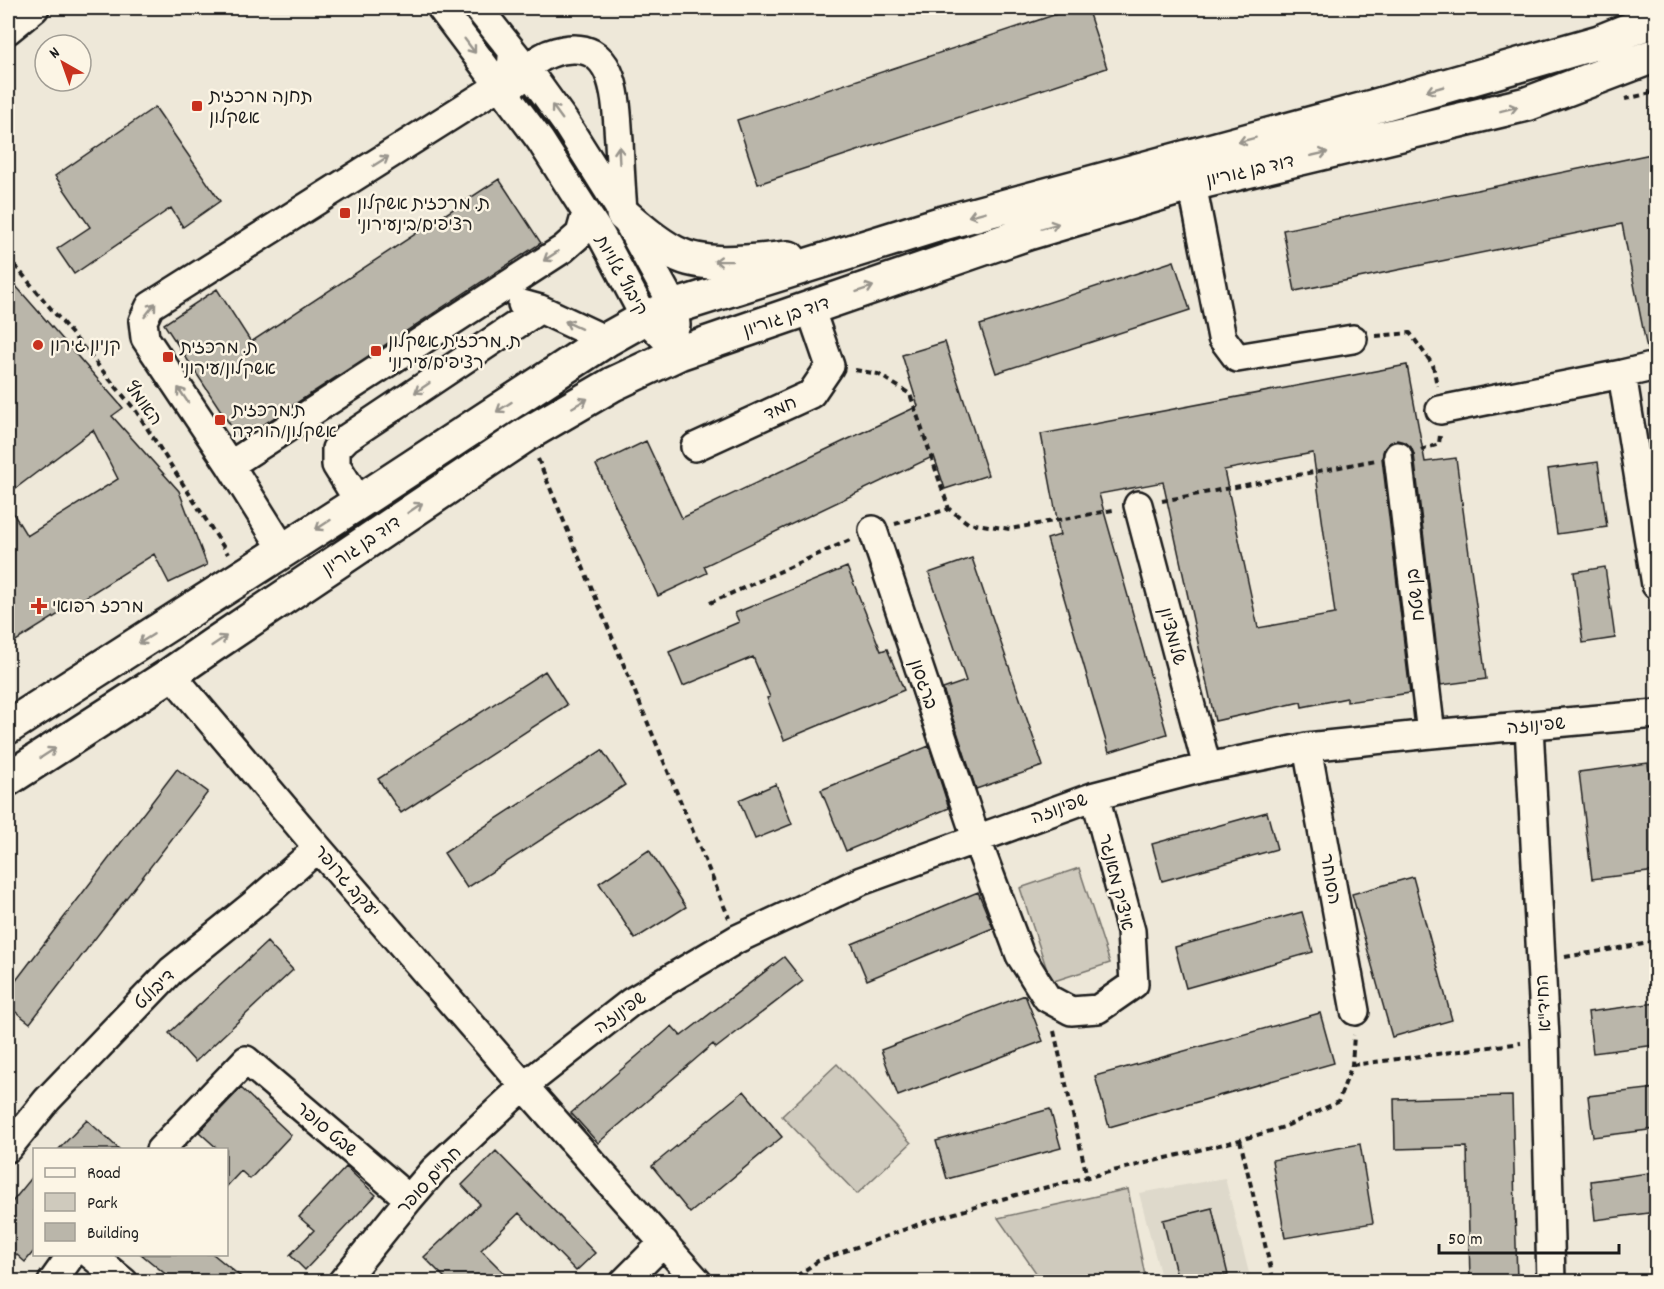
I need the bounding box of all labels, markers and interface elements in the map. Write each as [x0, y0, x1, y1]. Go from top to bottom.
north arrow [33, 33, 93, 93]
one-way arrow [464, 38, 477, 54]
text: N [45, 42, 65, 65]
one-way arrow [1426, 84, 1445, 95]
place label: תחנה מרכזית אשקלון [208, 86, 313, 132]
marker: תחנה מרכזית אשקלון [190, 99, 204, 113]
one-way arrow [1499, 102, 1518, 114]
one-way arrow [551, 104, 564, 120]
one-way arrow [1237, 135, 1256, 147]
one-way arrow [614, 146, 625, 166]
one-way arrow [1309, 147, 1328, 159]
street label: דוד בן גוריון [1204, 150, 1297, 195]
one-way arrow [372, 154, 389, 166]
place label: ת. מרכזית אשקלון רציפים/בינעירוני [357, 193, 490, 239]
marker: ת. מרכזית אשקלון רציפים/בינעירוני [338, 206, 352, 220]
one-way arrow [968, 208, 987, 220]
one-way arrow [1040, 220, 1059, 231]
street label: קיבוץ גלויות [587, 231, 652, 321]
one-way arrow [543, 251, 560, 263]
one-way arrow [714, 256, 734, 267]
one-way arrow [855, 282, 874, 293]
street label: דוד בן גוריון [740, 292, 834, 345]
one-way arrow [144, 302, 157, 318]
one-way arrow [564, 318, 582, 330]
place label: ת. מרכזית אשקלון רציפים/עירוני [388, 331, 521, 377]
place label: קניון גירון [50, 335, 121, 360]
place label: ת. מרכזית אשקלון/עירוני [179, 337, 276, 383]
marker: קניון גירון [31, 338, 45, 352]
marker: ת. מרכזית אשקלון רציפים/עירוני [369, 344, 383, 358]
marker: ת. מרכזית אשקלון/עירוני [161, 350, 175, 364]
street label: האומץ [117, 377, 167, 432]
one-way arrow [414, 382, 430, 394]
one-way arrow [177, 387, 189, 404]
street label: חמד [760, 392, 802, 429]
one-way arrow [571, 397, 588, 409]
place label: ת.מרכזית אשקלון/הורדה [231, 400, 337, 446]
one-way arrow [496, 401, 513, 413]
marker: ת.מרכזית אשקלון/הורדה [213, 413, 227, 427]
one-way arrow [407, 502, 423, 514]
street label: דוד בן גוריון [318, 512, 407, 583]
one-way arrow [315, 519, 332, 532]
street label: בן שטח [1402, 567, 1433, 623]
place label: מרכז רפואי [52, 596, 144, 621]
marker: מרכז רפואי [30, 597, 48, 615]
street label: שלומציון [1151, 605, 1190, 669]
one-way arrow [138, 633, 155, 646]
one-way arrow [210, 635, 227, 647]
street label: ברגסון [901, 656, 942, 713]
street label: שפינוזה [1506, 712, 1566, 742]
one-way arrow [39, 746, 56, 758]
street label: שפינוזה [1028, 789, 1092, 832]
street label: איציק מאנגר [1090, 832, 1139, 934]
street label: יעקב גרופר [306, 841, 384, 925]
street label: הסוחר [1312, 852, 1345, 907]
street label: דיבולט [130, 965, 182, 1017]
street label: החיד"א [1532, 974, 1559, 1032]
street label: שפינוזה [590, 987, 652, 1041]
street label: שבט סופר [289, 1098, 362, 1164]
street label: חת"ם סופר [393, 1142, 469, 1221]
legend [33, 1148, 228, 1256]
text: Road [87, 1162, 121, 1187]
text: Park [87, 1192, 118, 1217]
scale bar [1439, 1217, 1619, 1255]
text: Building [87, 1222, 139, 1247]
text: 50 m [1448, 1228, 1483, 1253]

